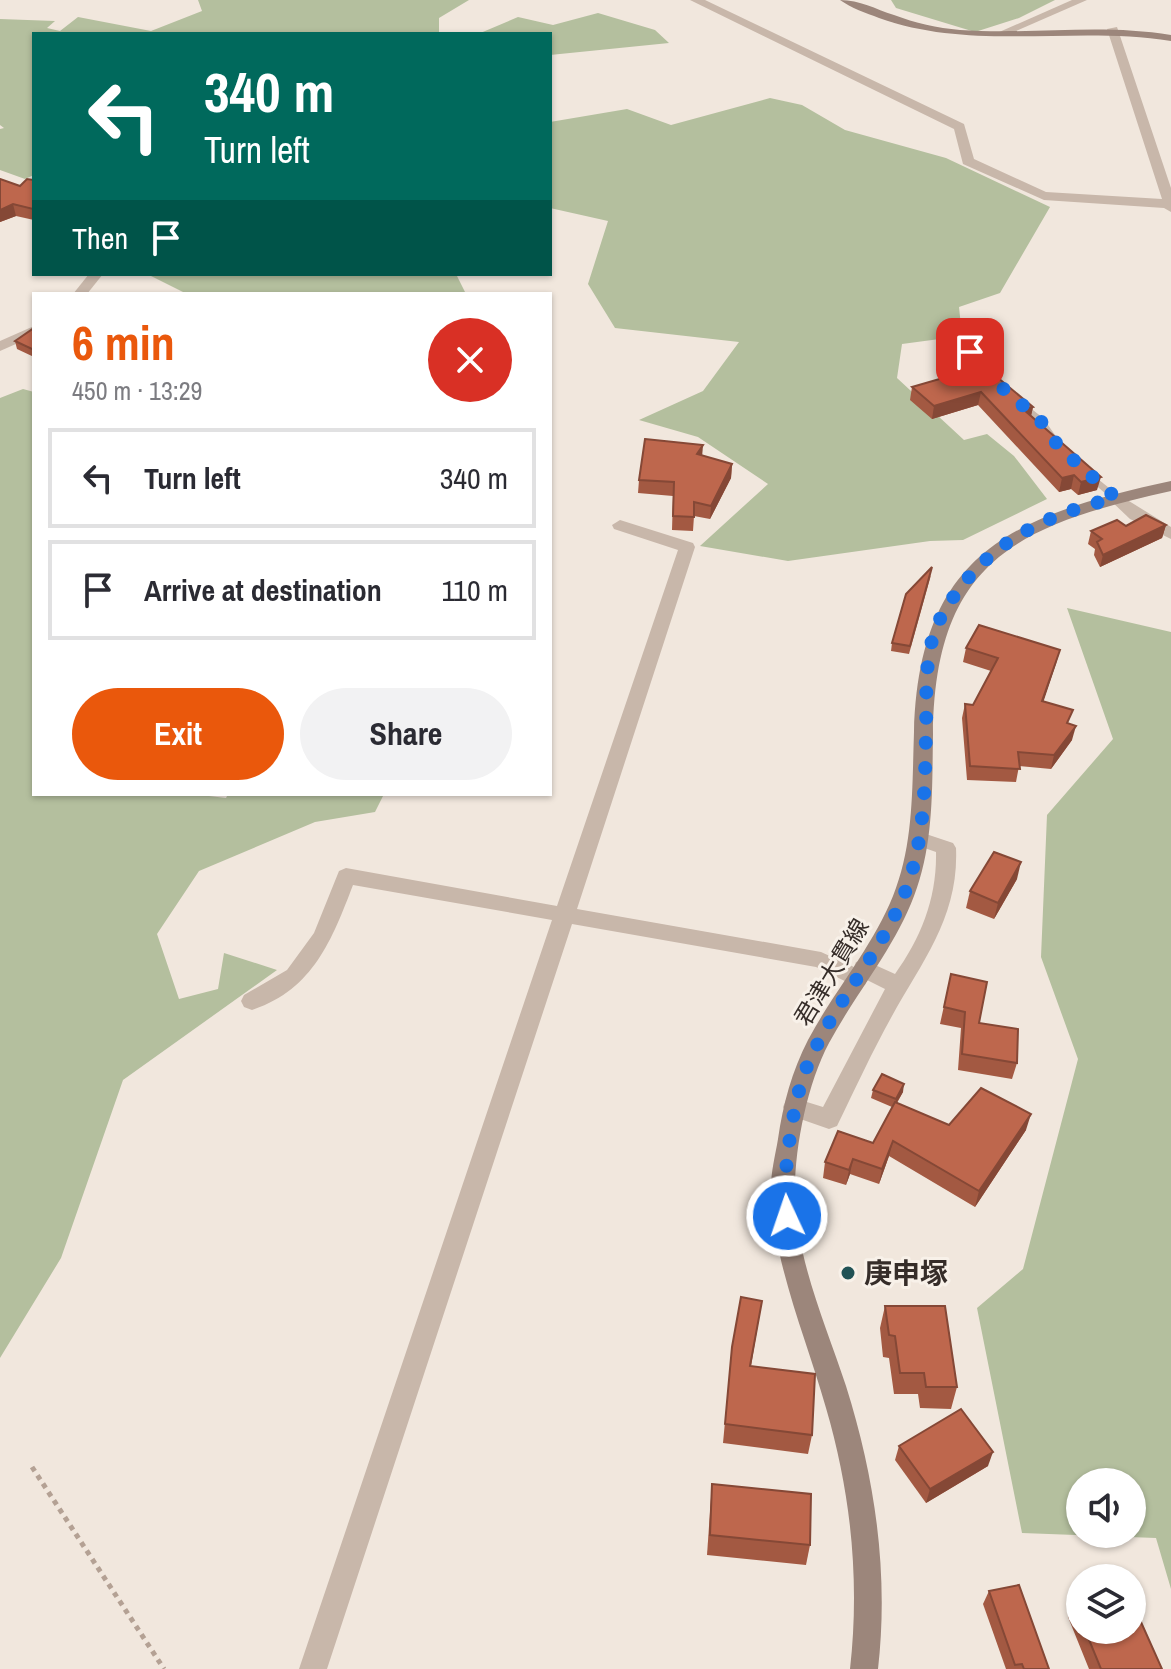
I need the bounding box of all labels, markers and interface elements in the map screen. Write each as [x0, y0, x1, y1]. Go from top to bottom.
text: 340 m [204, 54, 334, 129]
icon: left [72, 64, 176, 168]
text: Turn left [204, 126, 310, 174]
icon: arrive [144, 216, 188, 260]
text: Then [72, 218, 128, 258]
text: 6 min [72, 310, 175, 375]
button: close [428, 318, 512, 402]
pin [936, 318, 1004, 386]
icon: arrive [948, 330, 992, 374]
text: 450 m · 13:29 [72, 373, 202, 408]
icon: left [76, 456, 120, 500]
text: Turn left [144, 458, 241, 498]
text: 340 m [440, 458, 508, 498]
icon: arrive [76, 568, 120, 612]
text: Arrive at destination [144, 570, 382, 610]
text: 110 m [441, 570, 508, 610]
button: Exit [72, 688, 284, 780]
button: Share [300, 688, 512, 780]
street label: 君津大貫線 [786, 912, 876, 1032]
position arrow [745, 1174, 829, 1258]
place label: 庚申塚 [864, 1254, 948, 1292]
marker: 庚申塚 [839, 1264, 857, 1282]
map controls [1066, 1468, 1146, 1644]
button: sound [1066, 1468, 1146, 1548]
button: layers [1066, 1564, 1146, 1644]

